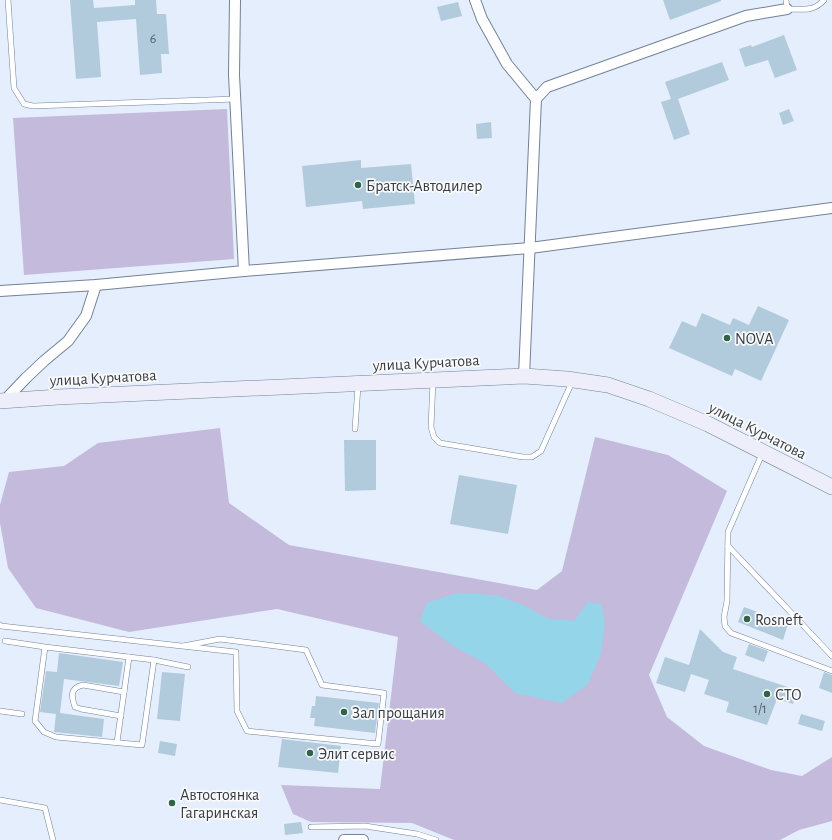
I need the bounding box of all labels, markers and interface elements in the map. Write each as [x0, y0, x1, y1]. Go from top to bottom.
house number: 6 [150, 32, 156, 46]
place label: Братск-Автодилер [366, 178, 482, 194]
marker: Братск-Автодилер [353, 180, 363, 190]
place label: NOVA [735, 331, 773, 347]
marker: NOVA [722, 333, 732, 343]
street label: улица Курчатова [371, 352, 480, 375]
street label: улица Курчатова [48, 367, 157, 390]
street label: улица Курчатова [705, 399, 809, 463]
place label: Rosneft [755, 612, 803, 628]
marker: Rosneft [742, 614, 752, 624]
place label: СТО [775, 687, 802, 703]
marker: СТО [762, 689, 772, 699]
house number: 1/1 [753, 702, 767, 716]
place label: Зал прощания [352, 705, 445, 721]
marker: Зал прощания [339, 707, 349, 717]
place label: Элит сервис [318, 746, 395, 762]
marker: Элит сервис [305, 748, 315, 758]
place label: Автостоянка Гагаринская [180, 787, 259, 821]
marker: Автостоянка Гагаринская [167, 798, 177, 808]

